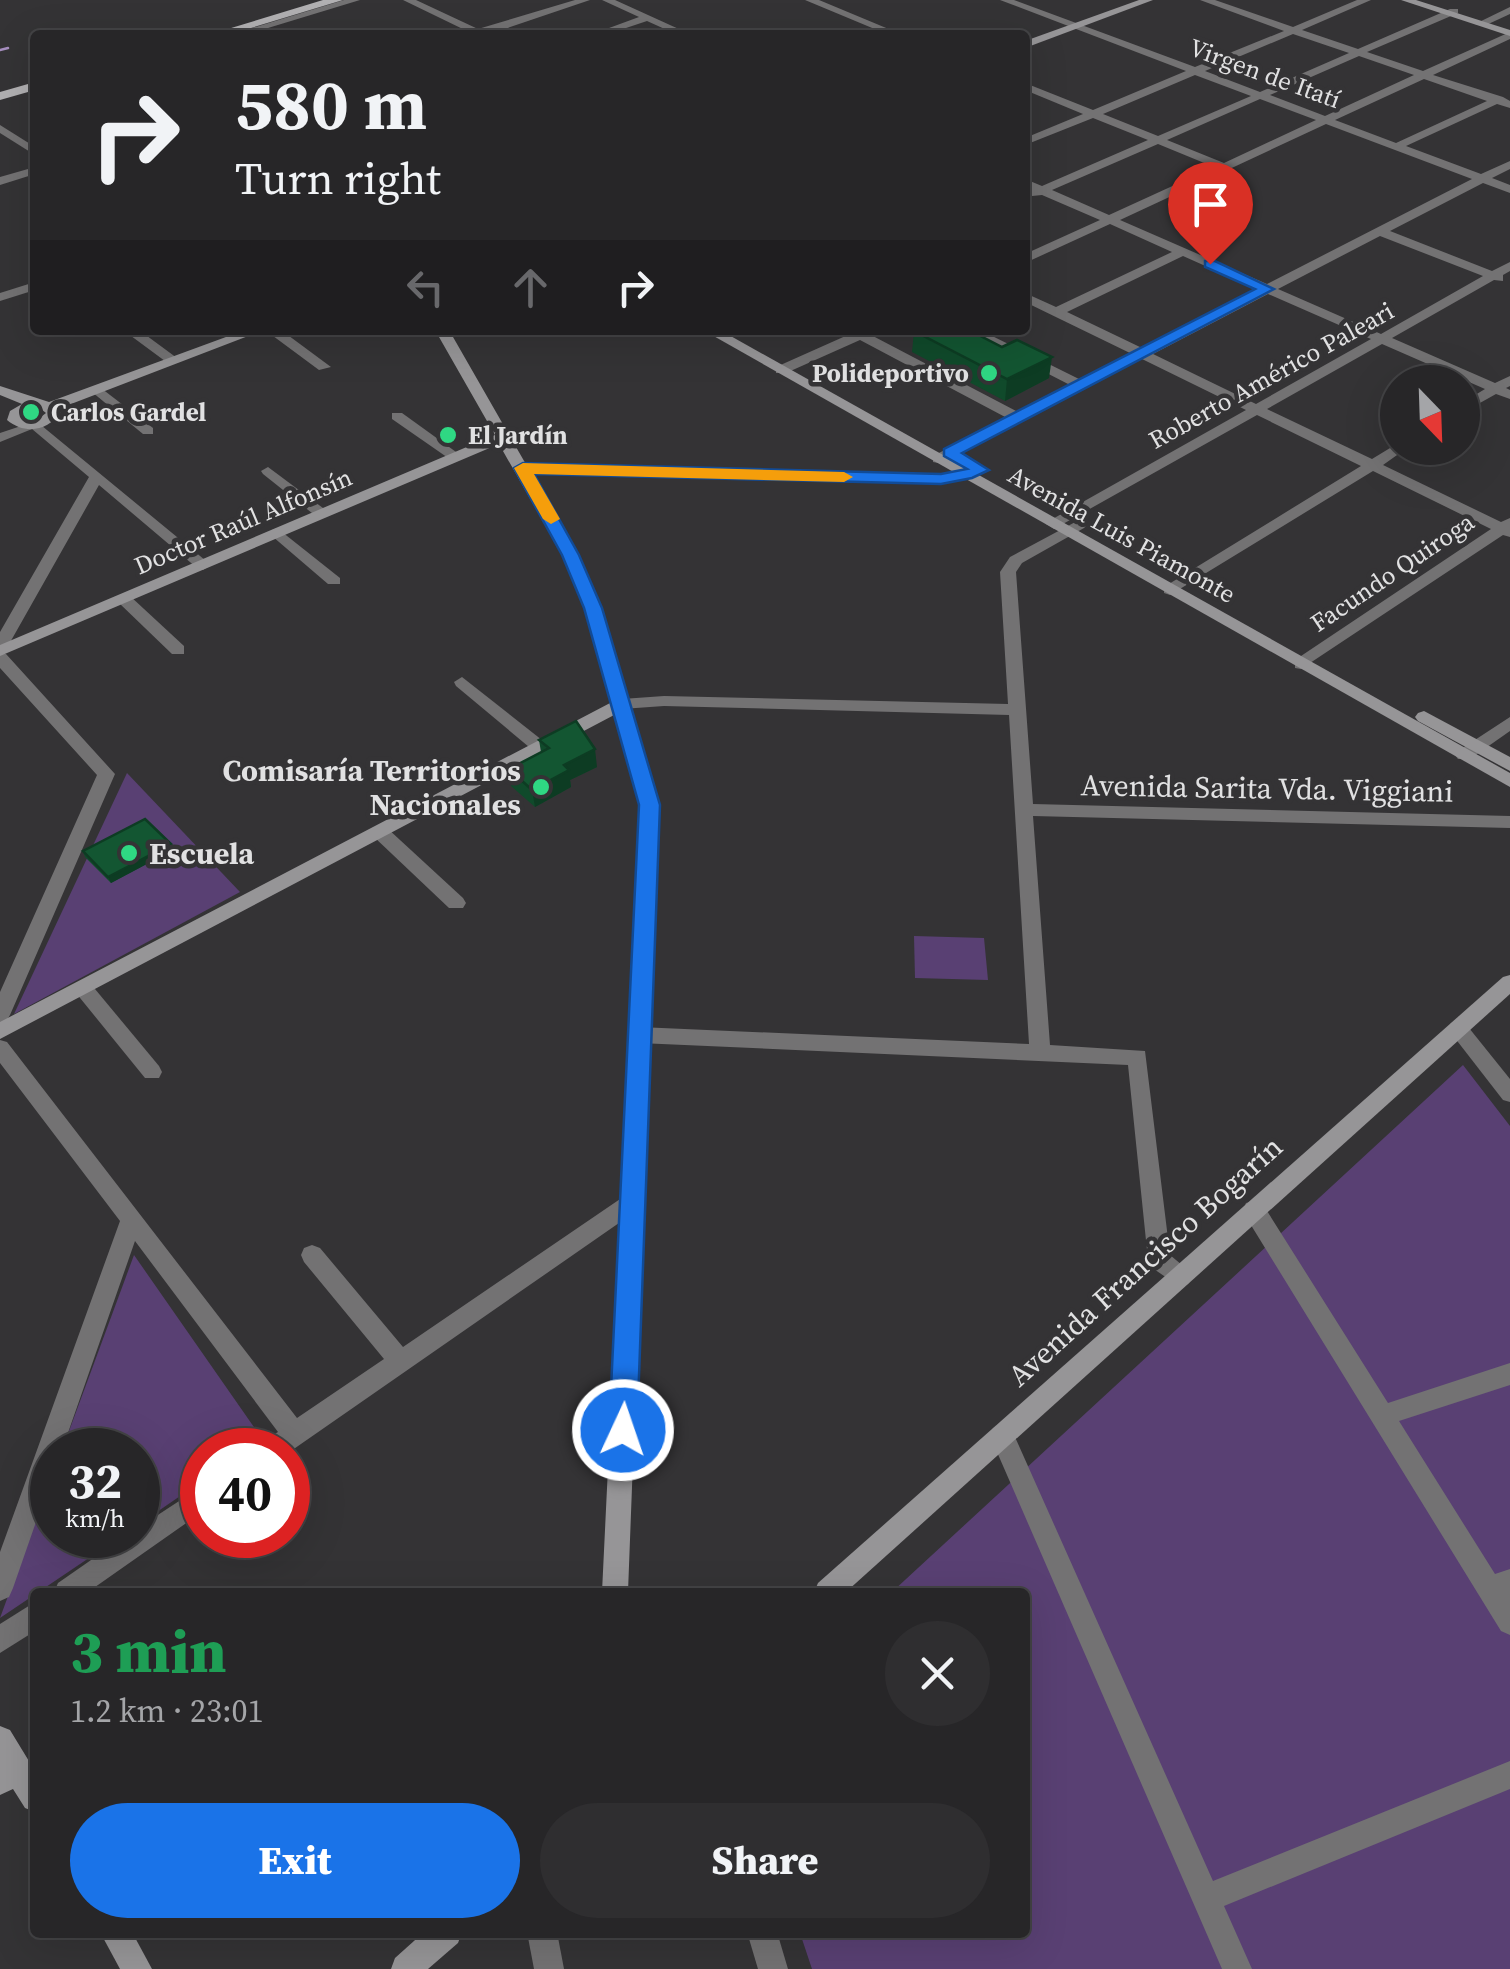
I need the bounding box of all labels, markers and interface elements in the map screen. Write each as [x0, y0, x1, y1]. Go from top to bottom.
street label: Virgen de Itatí [1185, 30, 1345, 116]
text: 580 m [235, 56, 427, 152]
icon: right [70, 70, 200, 200]
text: Turn right [235, 147, 441, 209]
pin [1168, 162, 1253, 265]
icon: arrive [1183, 177, 1238, 232]
icon: left [398, 260, 453, 315]
icon: ahead [503, 260, 558, 315]
icon: right [608, 260, 663, 315]
street label: Roberto Américo Paleari [1142, 293, 1400, 457]
place label: Polideportivo [812, 356, 969, 390]
marker: Polideportivo [978, 362, 1000, 384]
north arrow [1380, 365, 1480, 465]
map controls [1380, 365, 1480, 465]
place label: Carlos Gardel [51, 395, 206, 429]
marker: Carlos Gardel [20, 401, 42, 423]
place label: El Jardín [468, 418, 568, 452]
marker: El Jardín [437, 424, 459, 446]
street label: Avenida Luis Piamonte [1002, 457, 1242, 611]
street label: Doctor Raúl Alfonsín [129, 460, 357, 582]
street label: Facundo Quiroga [1303, 504, 1481, 639]
place label: Comisaría Territorios Nacionales [222, 750, 521, 825]
street label: Avenida Sarita Vda. Viggiani [1080, 764, 1454, 812]
marker: Comisaría Territorios Nacionales [530, 776, 552, 798]
place label: Escuela [149, 833, 255, 874]
marker: Escuela [118, 842, 140, 864]
street label: Avenida Francisco Bogarín [999, 1127, 1291, 1395]
position arrow [571, 1378, 675, 1482]
speed limit sign: 40 [180, 1428, 310, 1558]
text: 32 [68, 1446, 122, 1515]
text: km/h [65, 1501, 125, 1535]
text: 3 min [70, 1610, 226, 1692]
button: close [885, 1621, 990, 1726]
text: 1.2 km · 23:01 [70, 1689, 264, 1733]
button: Exit [70, 1803, 520, 1918]
button: Share [540, 1803, 990, 1918]

